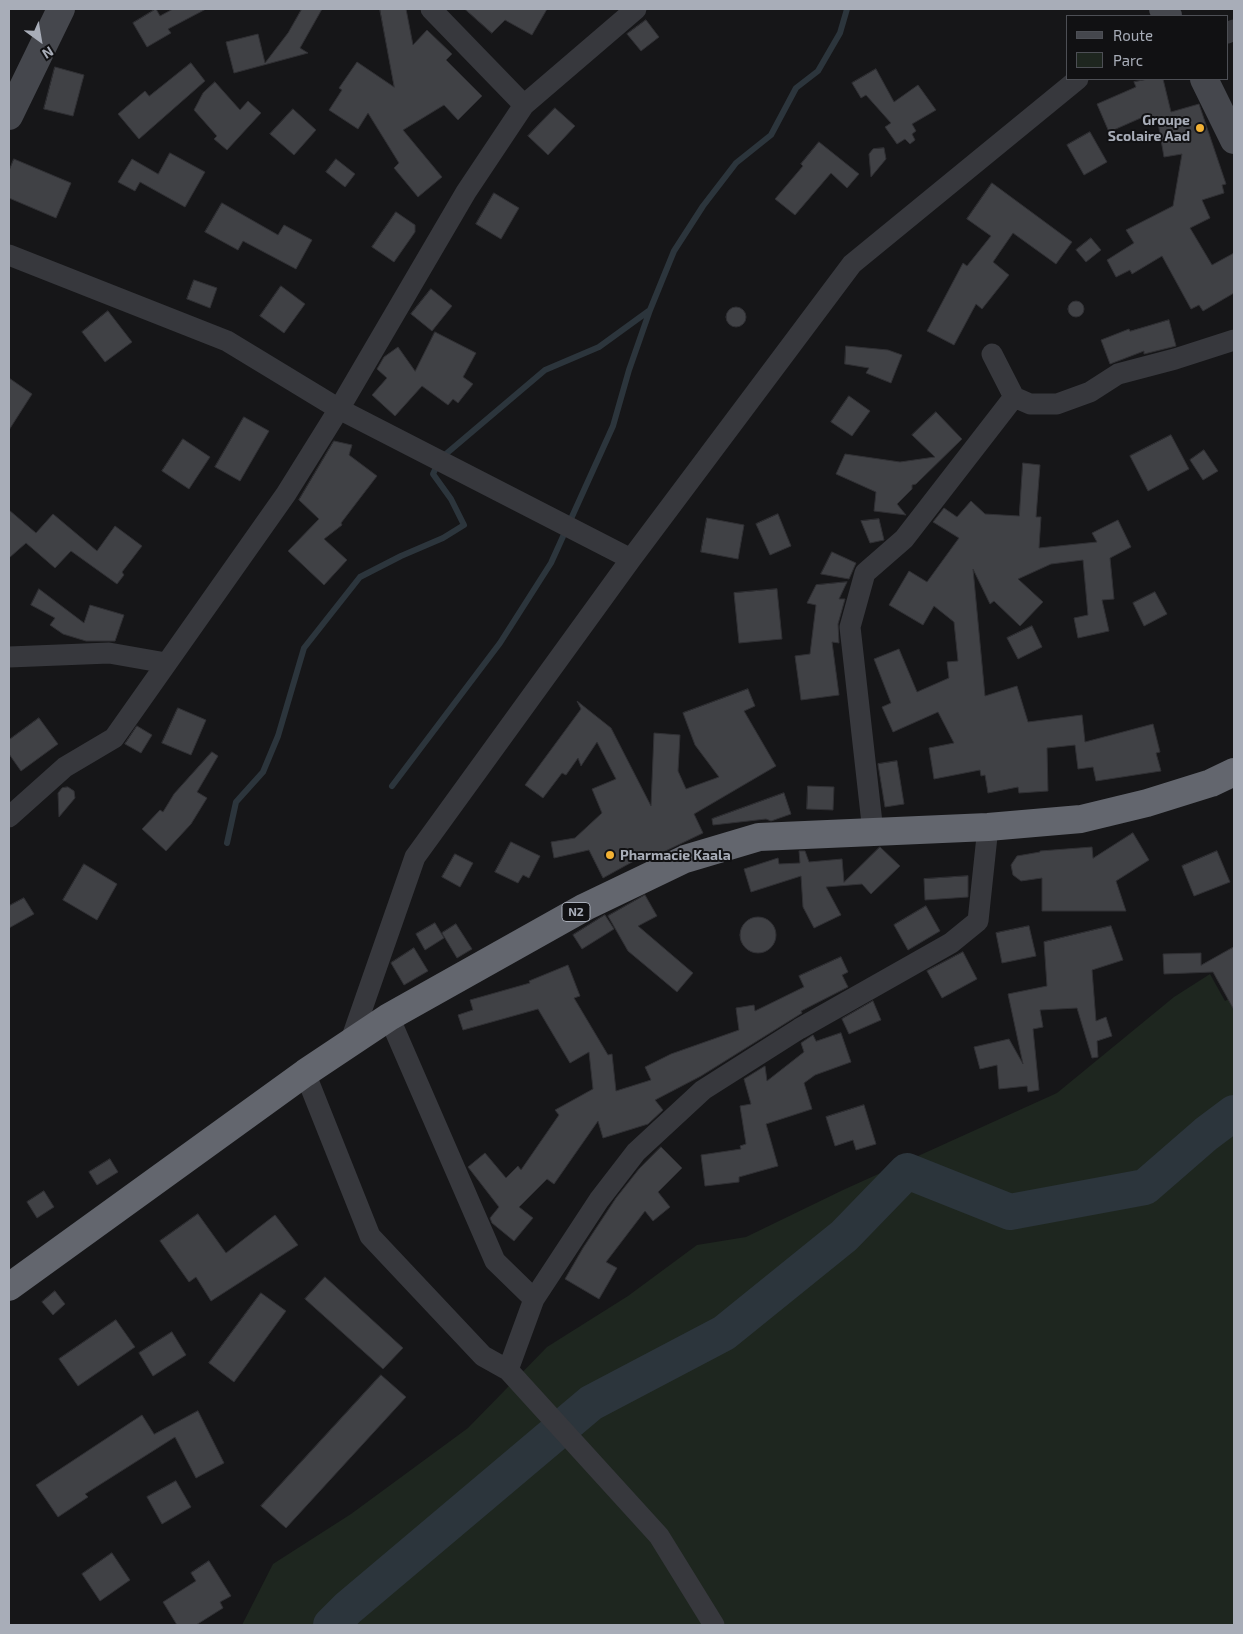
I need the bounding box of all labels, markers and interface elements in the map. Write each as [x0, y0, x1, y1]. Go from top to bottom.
north arrow [15, 15, 65, 65]
legend [1066, 15, 1228, 80]
text: Route [1113, 26, 1153, 44]
text: N [39, 43, 57, 63]
text: Parc [1113, 51, 1143, 69]
place label: Groupe Scolaire Aad [1108, 112, 1190, 144]
marker: Groupe Scolaire Aad [1194, 122, 1206, 134]
place label: Pharmacie Kaala [620, 847, 731, 863]
marker: Pharmacie Kaala [604, 849, 616, 861]
road number: N2 [562, 902, 590, 922]

